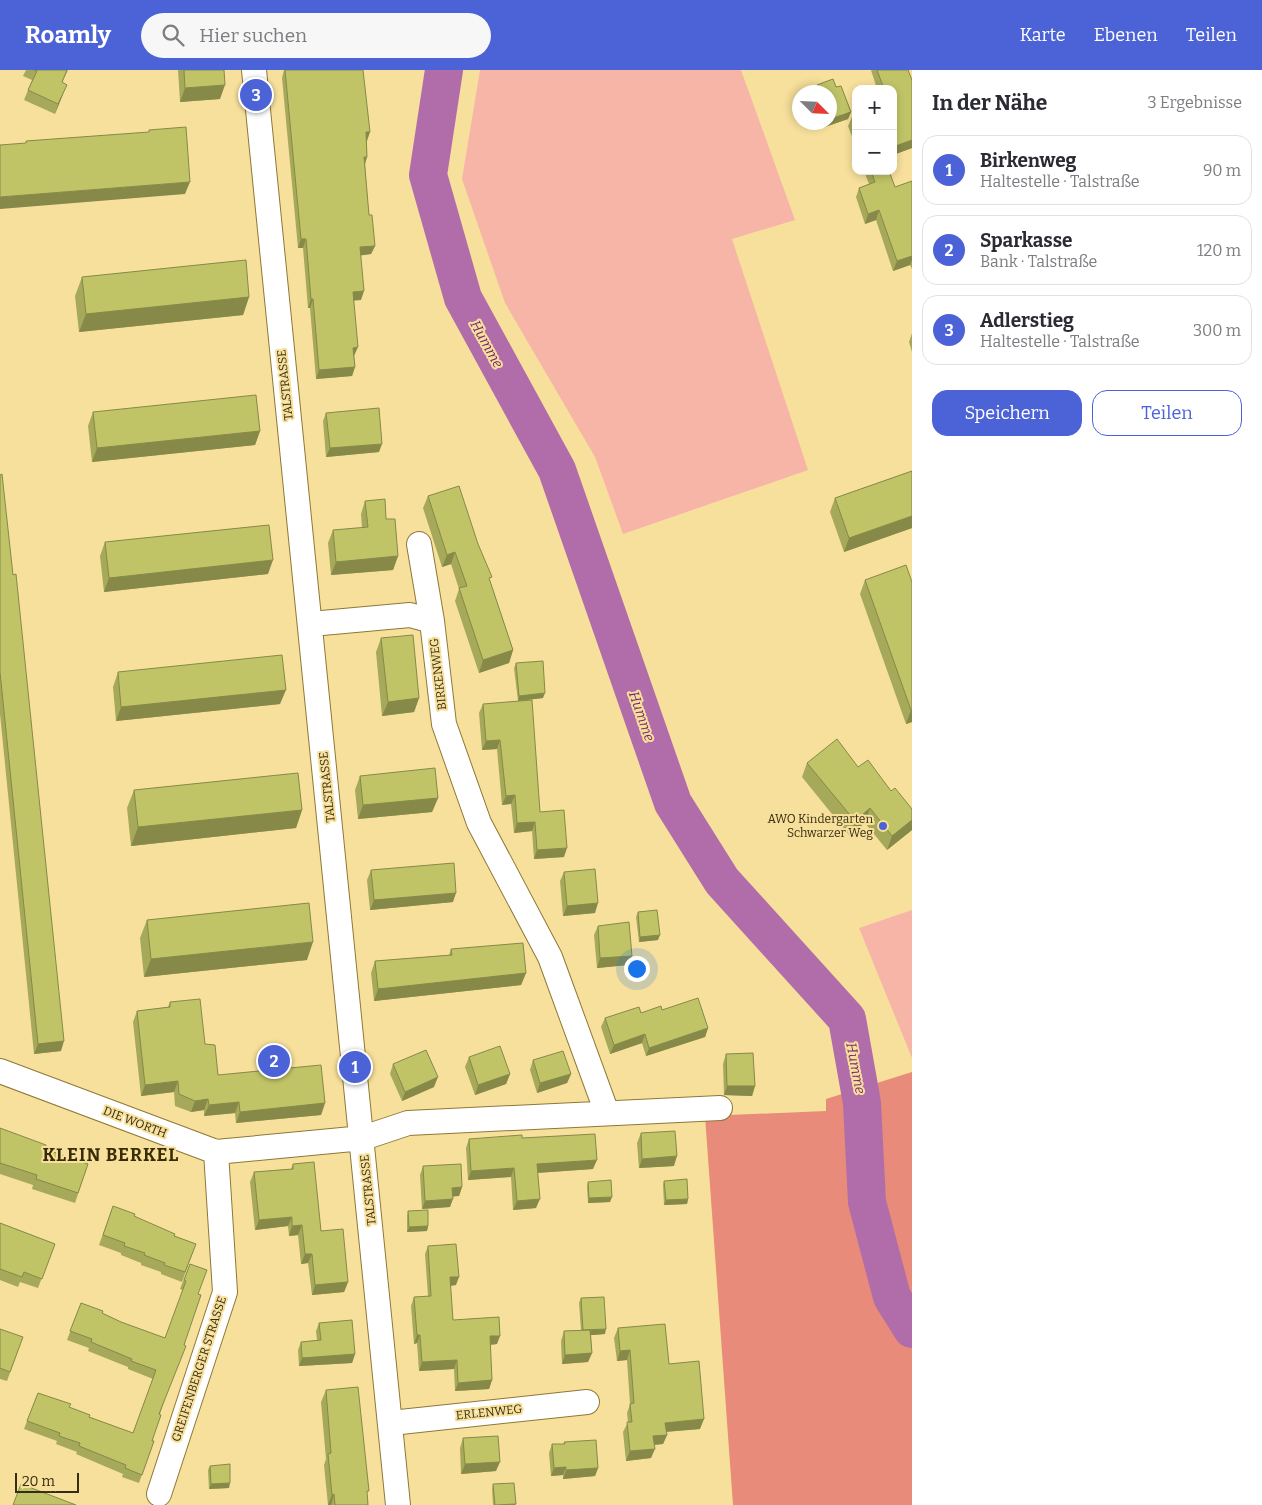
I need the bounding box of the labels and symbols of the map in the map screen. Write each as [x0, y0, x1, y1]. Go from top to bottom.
pin: 3 [240, 76, 272, 114]
north arrow [792, 85, 837, 130]
water label: Humme [467, 318, 507, 371]
street label: TALSTRASSE [274, 349, 296, 421]
street label: BIRKENWEG [427, 637, 449, 711]
water label: Humme [625, 689, 658, 743]
street label: TALSTRASSE [316, 751, 338, 823]
place label: AWO Kindergarten Schwarzer Weg [767, 812, 873, 840]
marker: AWO Kindergarten Schwarzer Weg [877, 820, 889, 832]
your location [624, 956, 650, 982]
water label: Humme [842, 1041, 869, 1095]
pin: 2 [258, 1042, 290, 1080]
pin: 1 [339, 1048, 371, 1086]
street label: DIE WORTH [101, 1103, 169, 1141]
district label: KLEIN BERKEL [43, 1144, 179, 1166]
street label: TALSTRASSE [357, 1154, 379, 1226]
street label: GREIFENBERGER STRASSE [169, 1294, 229, 1444]
street label: ERLENWEG [455, 1402, 523, 1422]
scale bar [15, 1470, 79, 1493]

